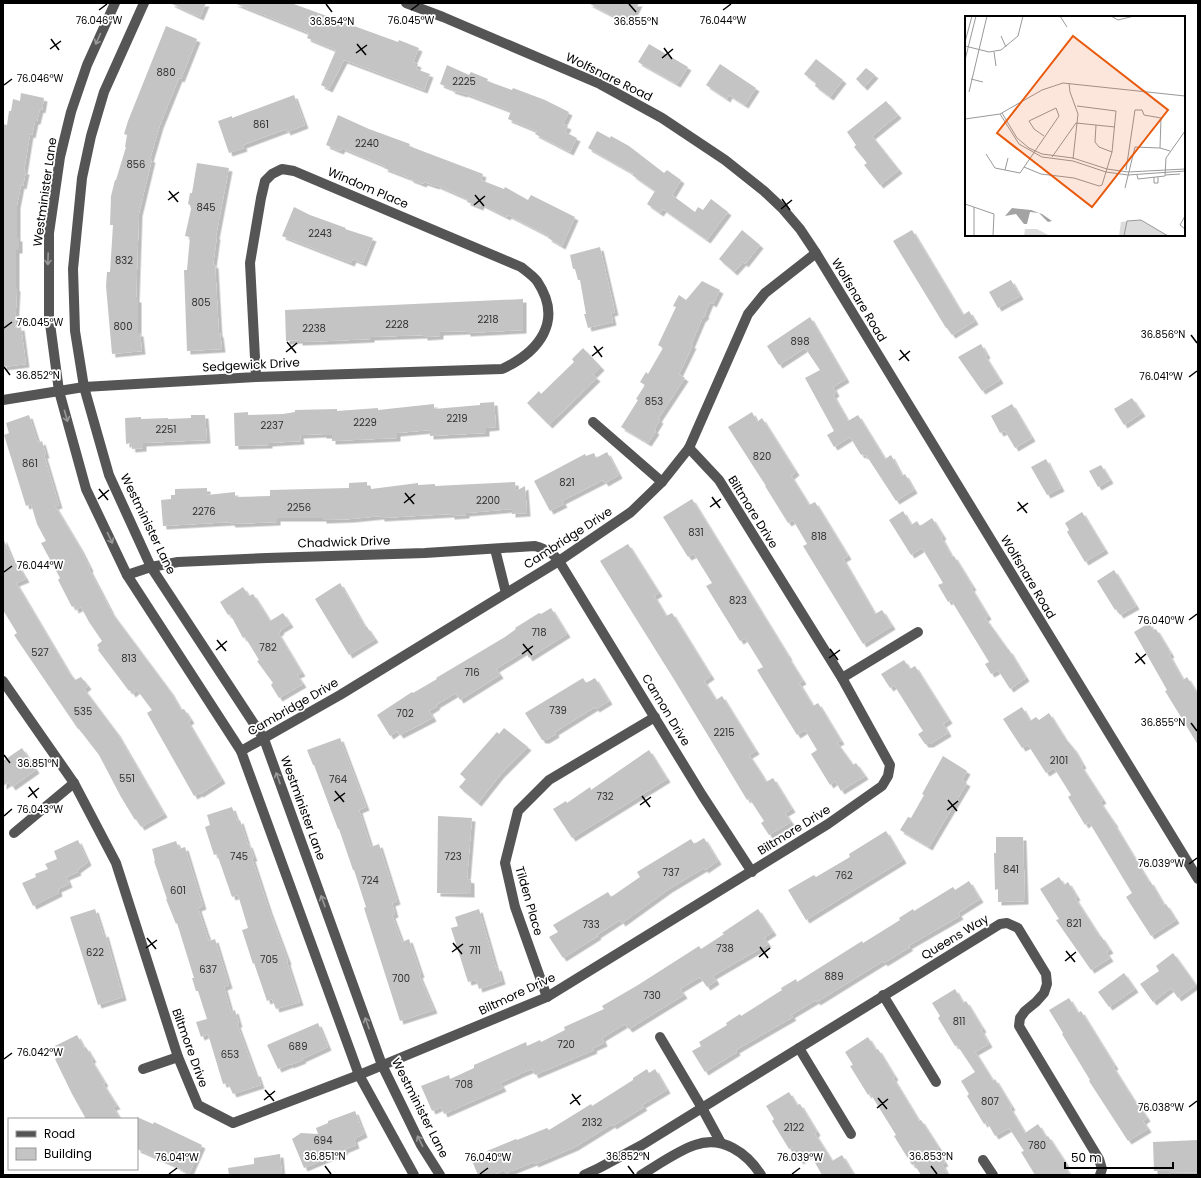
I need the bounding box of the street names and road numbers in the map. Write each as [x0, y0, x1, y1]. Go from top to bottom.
street label: Wolfsnare Road [563, 48, 655, 105]
street label: Westminister Lane [28, 136, 61, 248]
street label: Windom Place [325, 163, 411, 212]
street label: Wolfsnare Road [828, 255, 891, 345]
street label: Sedgewick Drive [202, 353, 300, 376]
street label: Westminister Lane [117, 471, 180, 577]
street label: Biltmore Drive [724, 472, 783, 551]
street label: Cambridge Drive [520, 503, 615, 573]
street label: Chadwick Drive [297, 531, 391, 552]
street label: Wolfsnare Road [997, 532, 1060, 622]
street label: Cannon Drive [638, 670, 695, 749]
street label: Cambridge Drive [244, 674, 341, 739]
street label: Westminister Lane [277, 753, 330, 862]
street label: Biltmore Drive [754, 800, 833, 859]
street label: Tilden Place [511, 864, 548, 938]
street label: Queens Way [918, 910, 992, 963]
street label: Biltmore Drive [476, 968, 558, 1019]
street label: Biltmore Drive [168, 1006, 213, 1090]
street label: Westminister Lane [388, 1055, 453, 1161]

